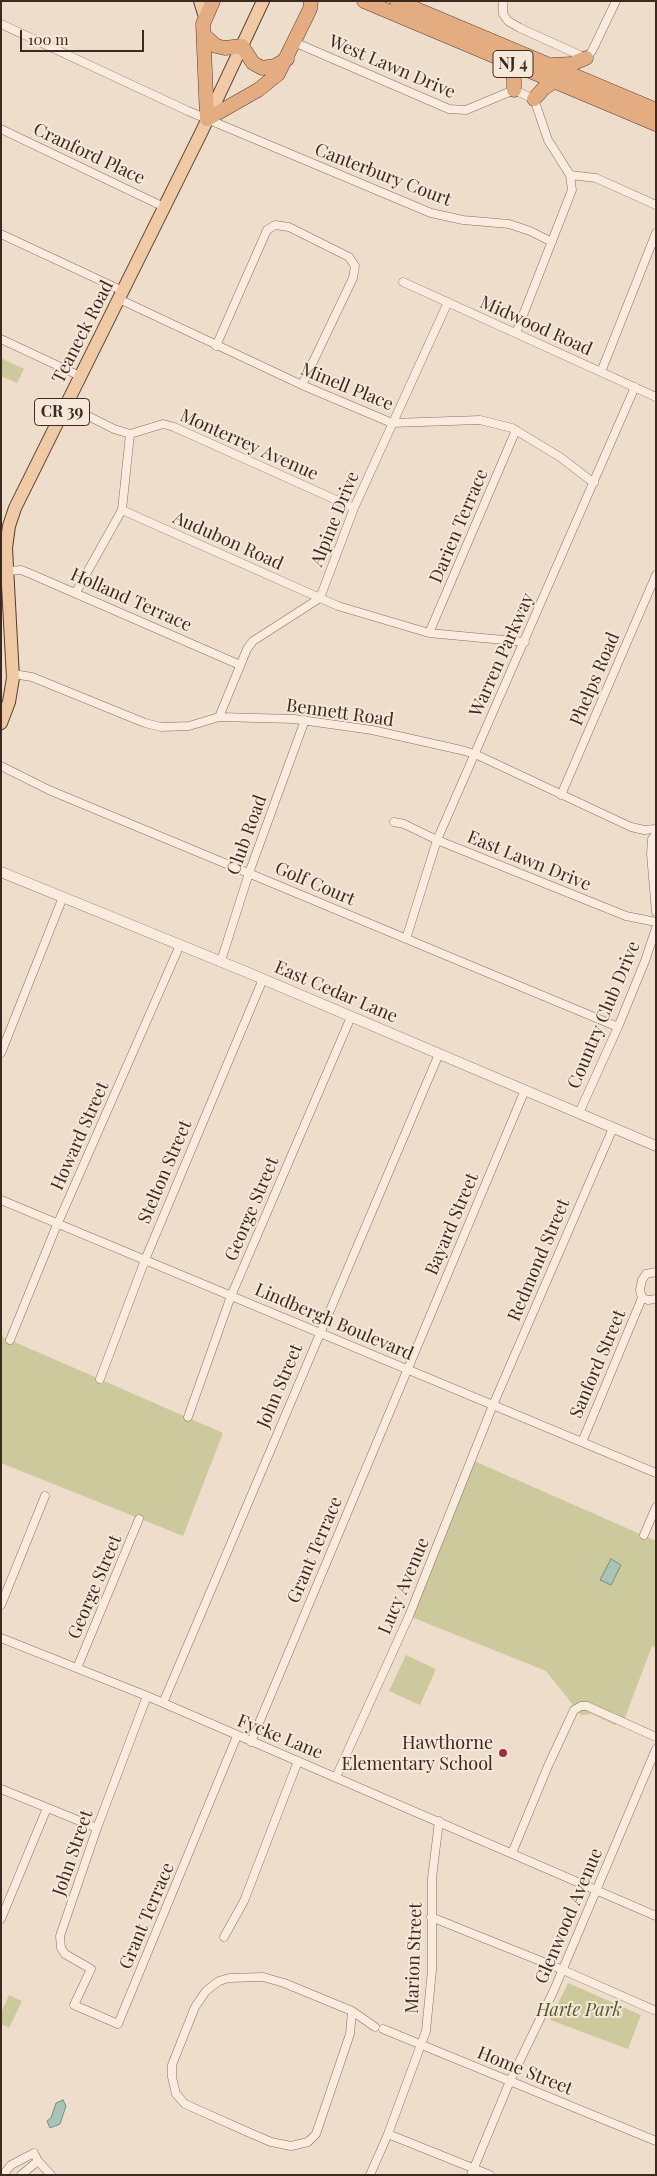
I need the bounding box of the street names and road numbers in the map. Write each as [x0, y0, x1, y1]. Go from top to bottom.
street label: West Lawn Drive [325, 31, 459, 103]
road number: NJ 4 [493, 51, 533, 78]
street label: Cranford Place [30, 119, 148, 189]
street label: Canterbury Court [312, 139, 454, 211]
street label: Teaneck Road [48, 277, 118, 387]
street label: Midwood Road [476, 292, 596, 360]
street label: Minell Place [298, 359, 396, 415]
road number: CR 39 [34, 398, 90, 426]
street label: Monterrey Avenue [177, 405, 321, 485]
street label: Darien Terrace [425, 466, 493, 586]
street label: Alpine Drive [306, 468, 364, 570]
street label: Audubon Road [170, 507, 286, 575]
street label: Holland Terrace [67, 564, 195, 636]
street label: Warren Parkway [465, 590, 539, 720]
street label: Phelps Road [566, 629, 624, 729]
street label: Bennett Road [285, 695, 395, 731]
street label: Club Road [223, 792, 271, 878]
street label: East Lawn Drive [464, 826, 594, 896]
street label: Golf Court [272, 857, 358, 911]
street label: Country Club Drive [563, 938, 645, 1092]
street label: East Cedar Lane [271, 956, 401, 1028]
street label: Howard Street [46, 1078, 114, 1194]
street label: Stelton Street [134, 1117, 196, 1227]
street label: George Street [220, 1154, 284, 1264]
street label: Bayard Street [421, 1170, 483, 1278]
street label: Redmond Street [503, 1195, 575, 1325]
street label: Lindbergh Boulevard [251, 1279, 417, 1365]
street label: Sanford Street [565, 1306, 631, 1422]
street label: John Street [253, 1341, 307, 1431]
street label: Grant Terrace [283, 1494, 347, 1606]
street label: George Street [63, 1532, 127, 1642]
street label: Lucy Avenue [374, 1534, 434, 1638]
street label: Fycke Lane [234, 1710, 326, 1764]
street label: John Street [48, 1807, 98, 1899]
street label: Glenwood Avenue [531, 1845, 607, 1987]
street label: Grant Terrace [115, 1860, 179, 1972]
street label: Marion Street [401, 1902, 427, 2014]
street label: Home Street [474, 2042, 576, 2100]

